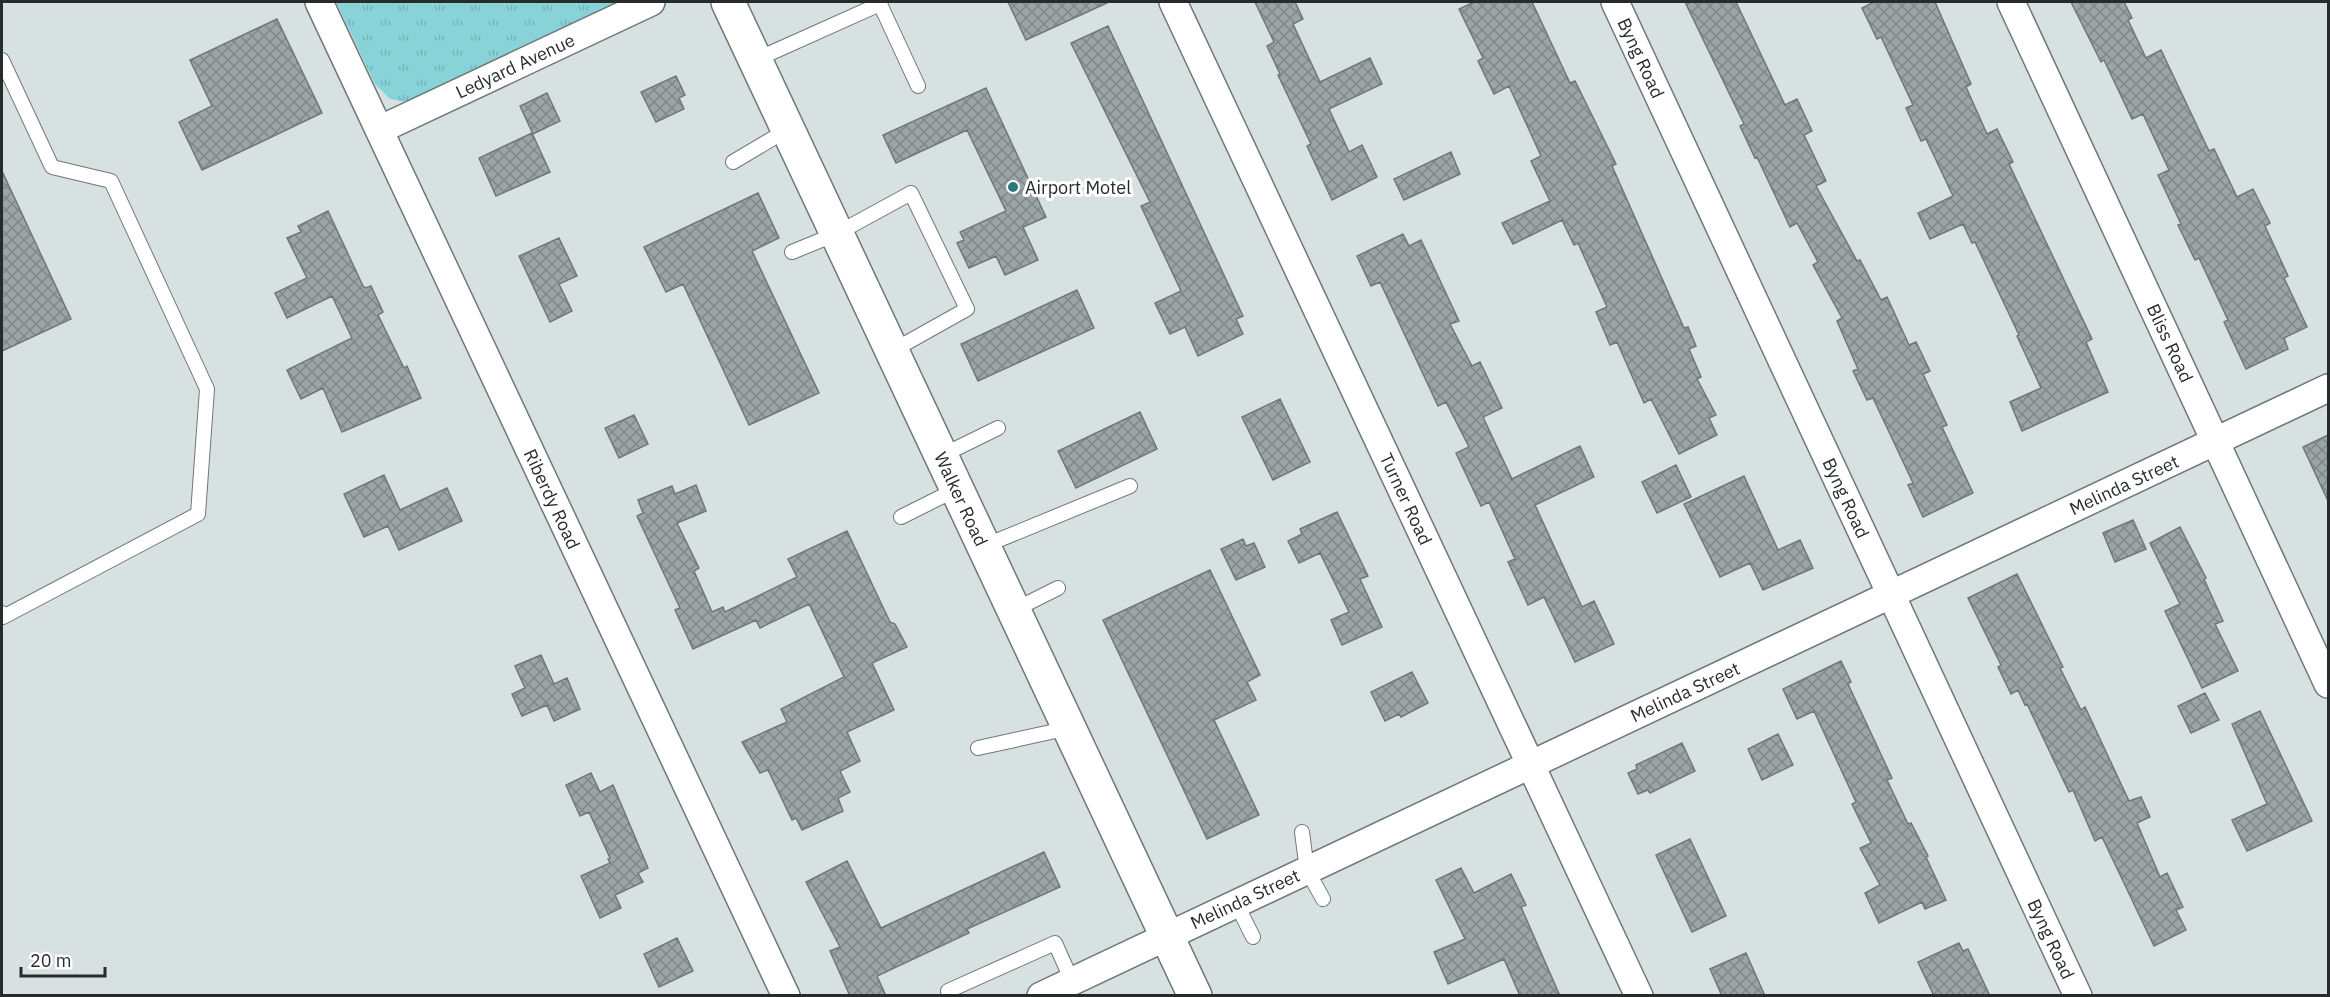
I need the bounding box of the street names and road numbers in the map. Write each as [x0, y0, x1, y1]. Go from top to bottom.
street label: Byng Road [1612, 14, 1670, 102]
street label: Ledyard Avenue [452, 28, 578, 104]
street label: Bliss Road [2142, 300, 2198, 386]
street label: Riberdy Road [519, 445, 585, 553]
street label: Walker Road [929, 448, 993, 550]
street label: Turner Road [1375, 449, 1437, 549]
street label: Melinda Street [2066, 450, 2182, 520]
street label: Byng Road [1817, 454, 1875, 542]
street label: Melinda Street [1627, 657, 1743, 727]
street label: Melinda Street [1187, 864, 1303, 934]
street label: Byng Road [2022, 895, 2080, 983]

